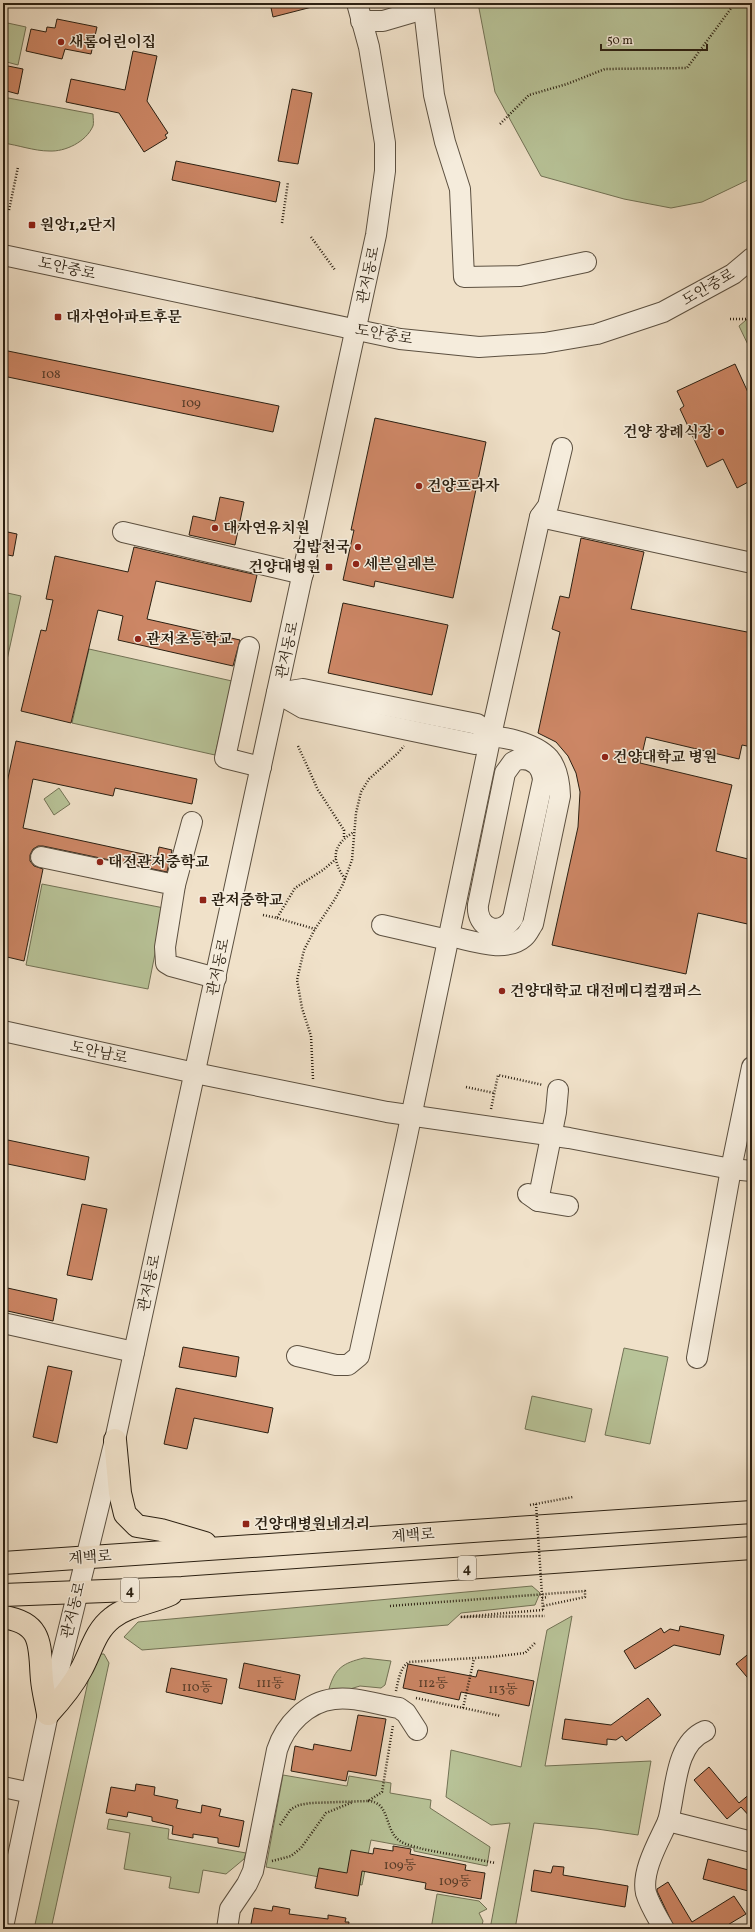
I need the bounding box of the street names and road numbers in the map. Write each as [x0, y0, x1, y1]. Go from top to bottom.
street label: 관저동로 [353, 244, 386, 306]
street label: 도안중로 [36, 253, 98, 286]
street label: 도안중로 [678, 264, 740, 312]
street label: 도안중로 [353, 320, 415, 351]
street label: 관저동로 [272, 619, 305, 681]
street label: 관저동로 [203, 936, 236, 998]
street label: 도안남로 [68, 1037, 130, 1070]
street label: 관저동로 [134, 1252, 167, 1314]
street label: 계백로 [391, 1524, 436, 1548]
street label: 계백로 [68, 1546, 113, 1570]
road number: 4 [458, 1556, 476, 1580]
road number: 4 [121, 1578, 139, 1602]
street label: 관저동로 [57, 1579, 92, 1641]

